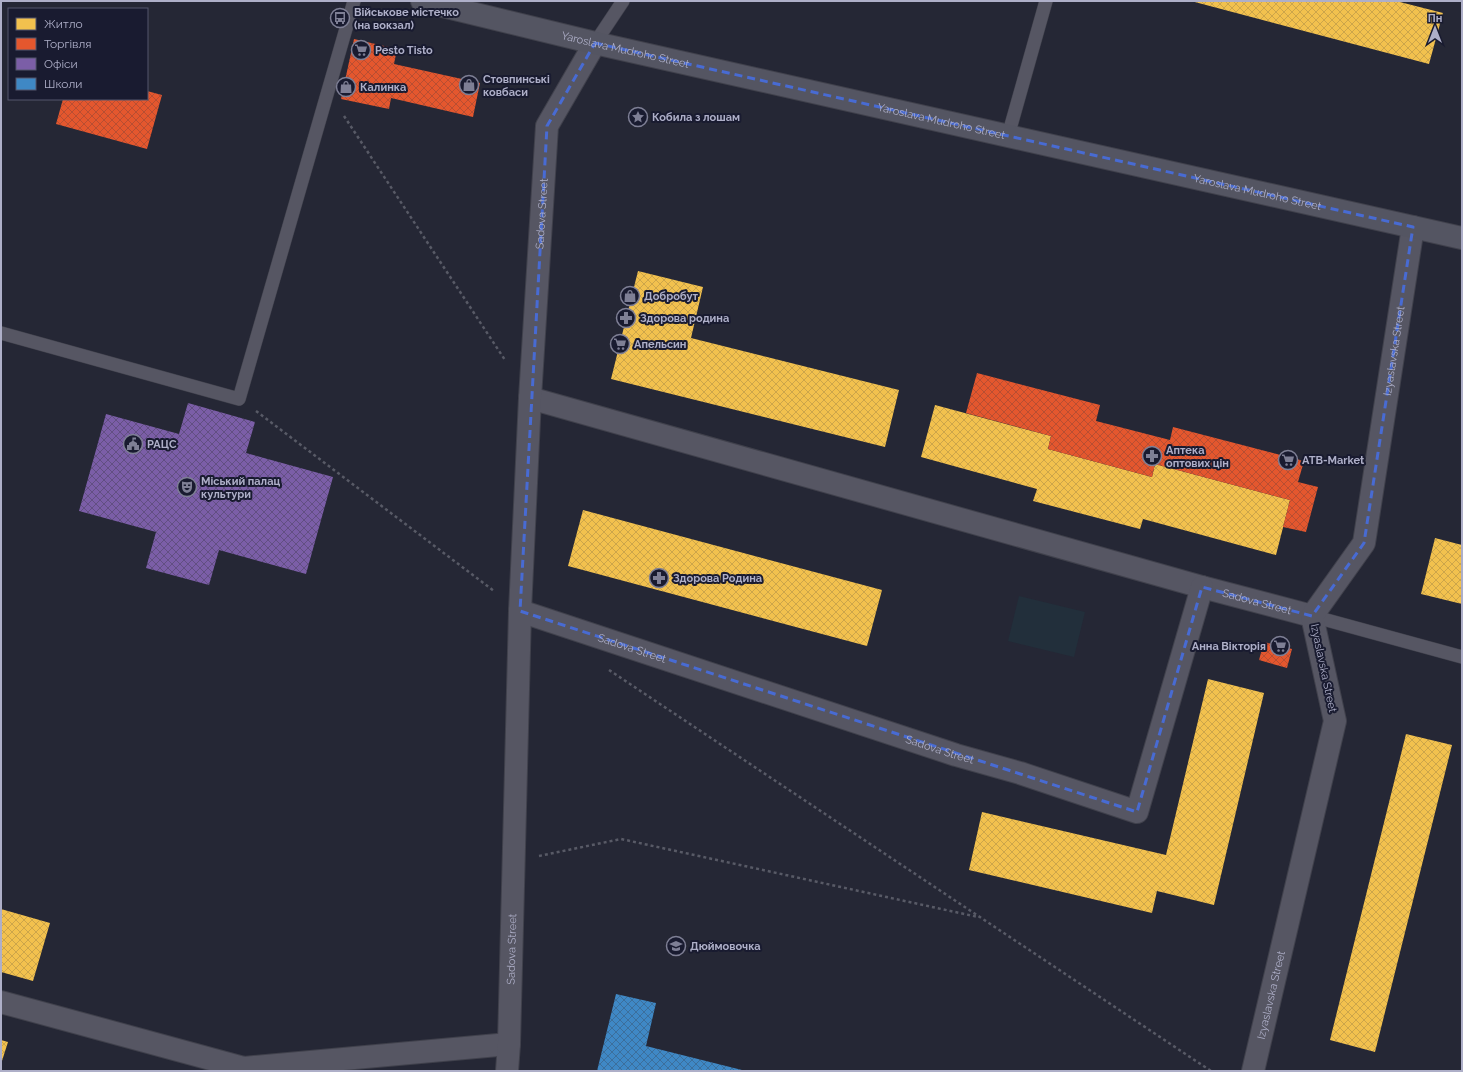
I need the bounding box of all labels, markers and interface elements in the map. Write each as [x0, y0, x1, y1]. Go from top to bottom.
place label: Військове містечко (на вокзал) [354, 6, 459, 32]
bus stop icon: Військове містечко (на вокзал) [329, 7, 351, 29]
legend [8, 8, 148, 100]
north arrow [1415, 8, 1455, 48]
text: Пн [1428, 12, 1442, 25]
text: Житло [44, 17, 83, 31]
street label: Yaroslava Mudroho Street [560, 29, 691, 71]
text: Торгівля [44, 37, 91, 51]
supermarket icon: Pesto Tisto [350, 39, 372, 61]
place label: Pesto Tisto [375, 44, 433, 57]
text: Офіси [44, 57, 78, 71]
place label: Стовпинські ковбаси [483, 73, 550, 99]
shop icon: Стовпинські ковбаси [458, 74, 480, 96]
shop icon: Калинка [335, 76, 357, 98]
text: Школи [44, 77, 82, 91]
place label: Калинка [360, 81, 406, 94]
street label: Yaroslava Mudroho Street [876, 101, 1007, 142]
place icon: Кобила з лошам [627, 106, 649, 128]
place label: Кобила з лошам [652, 111, 740, 124]
street label: Yaroslava Mudroho Street [1192, 172, 1323, 213]
street label: Sadova Street [533, 178, 551, 250]
shop icon: Добробут [619, 285, 641, 307]
place label: Добробут [644, 290, 698, 303]
street label: Izyaslavska Street [1381, 305, 1408, 397]
pharmacy icon: Здорова родина [615, 307, 637, 329]
place label: Здорова родина [640, 312, 729, 325]
supermarket icon: Апельсин [609, 333, 631, 355]
place label: Апельсин [634, 338, 686, 351]
public building icon: РАЦС [122, 433, 144, 455]
place label: РАЦС [147, 438, 177, 451]
place label: Аптека оптових цін [1166, 444, 1229, 470]
pharmacy icon: Аптека оптових цін [1141, 445, 1163, 467]
supermarket icon: ATB-Market [1277, 449, 1299, 471]
place label: ATB-Market [1302, 454, 1365, 467]
place label: Міський палац культури [201, 475, 280, 501]
theatre icon: Міський палац культури [176, 476, 198, 498]
pharmacy icon: Здорова Родина [648, 567, 670, 589]
place label: Здорова Родина [673, 572, 762, 585]
street label: Sadova Street [1221, 587, 1293, 617]
street label: Izyaslavska Street [1308, 623, 1339, 714]
street label: Sadova Street [596, 631, 668, 666]
supermarket icon: Анна Вікторія [1269, 635, 1291, 657]
place label: Анна Вікторія [1192, 640, 1266, 653]
street label: Sadova Street [904, 733, 976, 767]
street label: Sadova Street [505, 913, 519, 985]
school or university icon: Дюймовочка [665, 935, 687, 957]
place label: Дюймовочка [690, 940, 761, 953]
street label: Izyaslavska Street [1255, 949, 1288, 1041]

